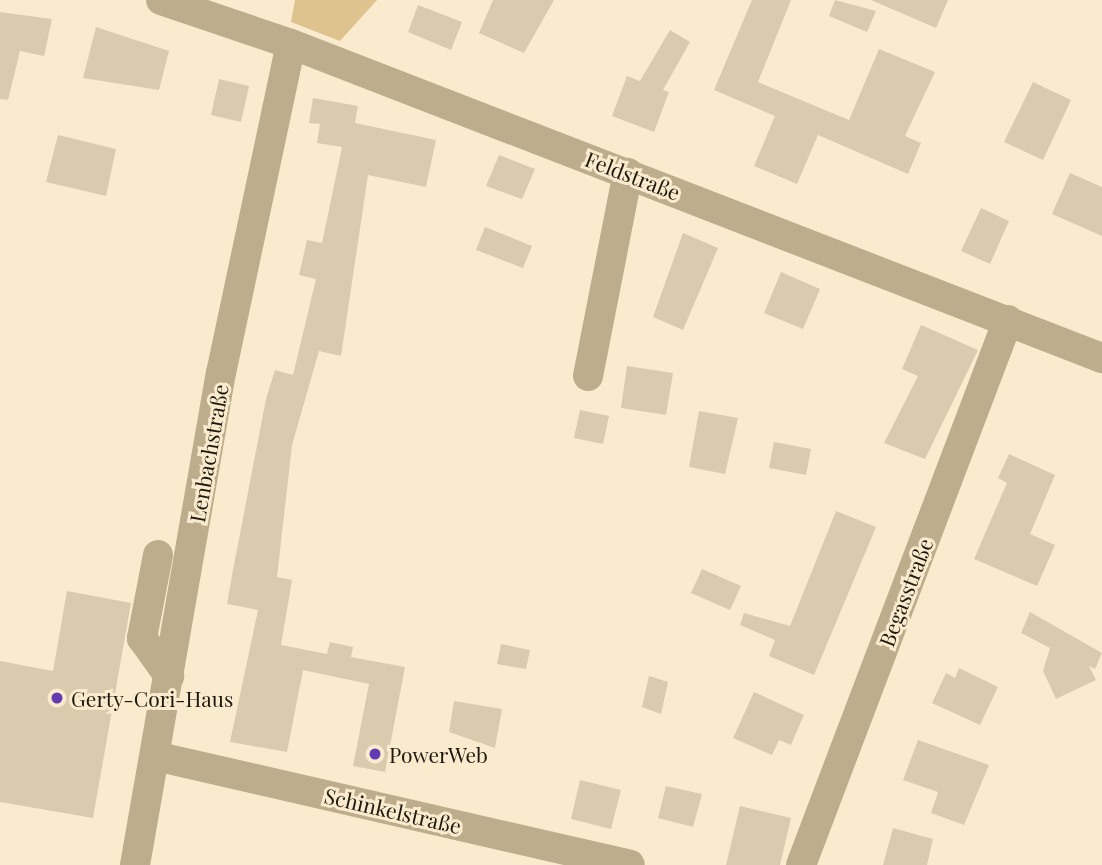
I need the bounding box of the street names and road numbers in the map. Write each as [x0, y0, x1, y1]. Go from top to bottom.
street label: Feldstraße [582, 145, 684, 205]
street label: Lenbachstraße [183, 382, 233, 524]
street label: Begasstraße [873, 534, 937, 650]
street label: Schinkelstraße [322, 782, 464, 838]

